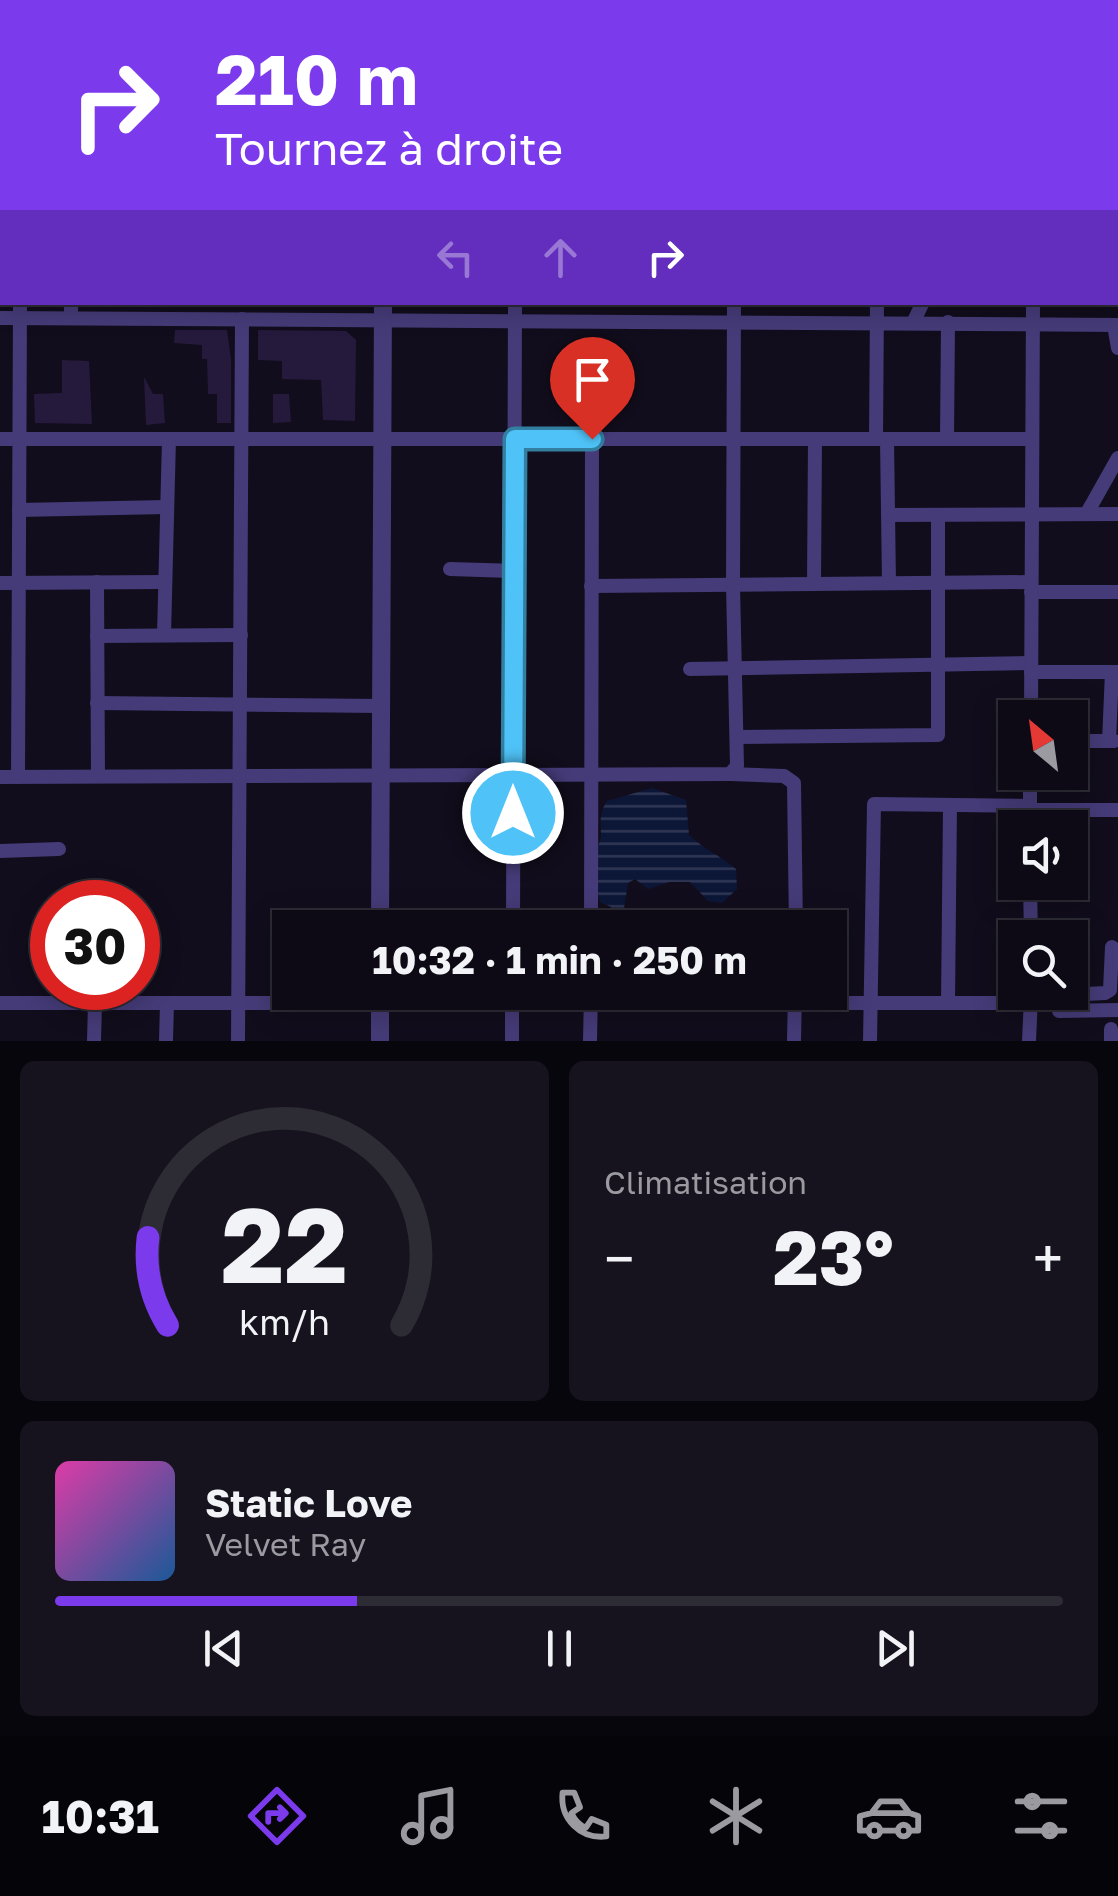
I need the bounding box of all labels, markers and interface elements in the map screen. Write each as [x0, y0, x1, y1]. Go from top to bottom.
text: 210 m [215, 36, 418, 120]
icon: right [50, 40, 180, 170]
text: Tournez à droite [215, 121, 563, 175]
icon: left [428, 230, 483, 285]
icon: ahead [533, 230, 588, 285]
icon: right [638, 230, 693, 285]
pin [550, 337, 635, 440]
icon: arrive [565, 352, 620, 407]
north arrow [998, 700, 1088, 790]
map controls [998, 700, 1088, 1010]
position arrow [461, 761, 565, 865]
button: sound [998, 810, 1088, 900]
speed limit sign: 30 [30, 880, 160, 1010]
button: search [998, 920, 1088, 1010]
text: 10:32 · 1 min · 250 m [372, 937, 747, 982]
text: Climatisation [604, 1163, 807, 1201]
text: 22 [221, 1181, 348, 1306]
text: 23° [773, 1211, 894, 1302]
text: − [604, 1225, 634, 1291]
text: + [1033, 1225, 1063, 1291]
text: km/h [239, 1300, 330, 1343]
text: Static Love [205, 1480, 412, 1525]
text: Velvet Ray [205, 1525, 366, 1563]
icon: previous [196, 1621, 251, 1676]
icon: pause [532, 1621, 587, 1676]
icon: next [868, 1621, 923, 1676]
icon: directions [242, 1781, 312, 1851]
icon: music [395, 1781, 465, 1851]
icon: phone [548, 1781, 618, 1851]
icon: climate [701, 1781, 771, 1851]
icon: car [854, 1781, 924, 1851]
icon: filters [1006, 1781, 1076, 1851]
text: 10:31 [41, 1789, 159, 1843]

